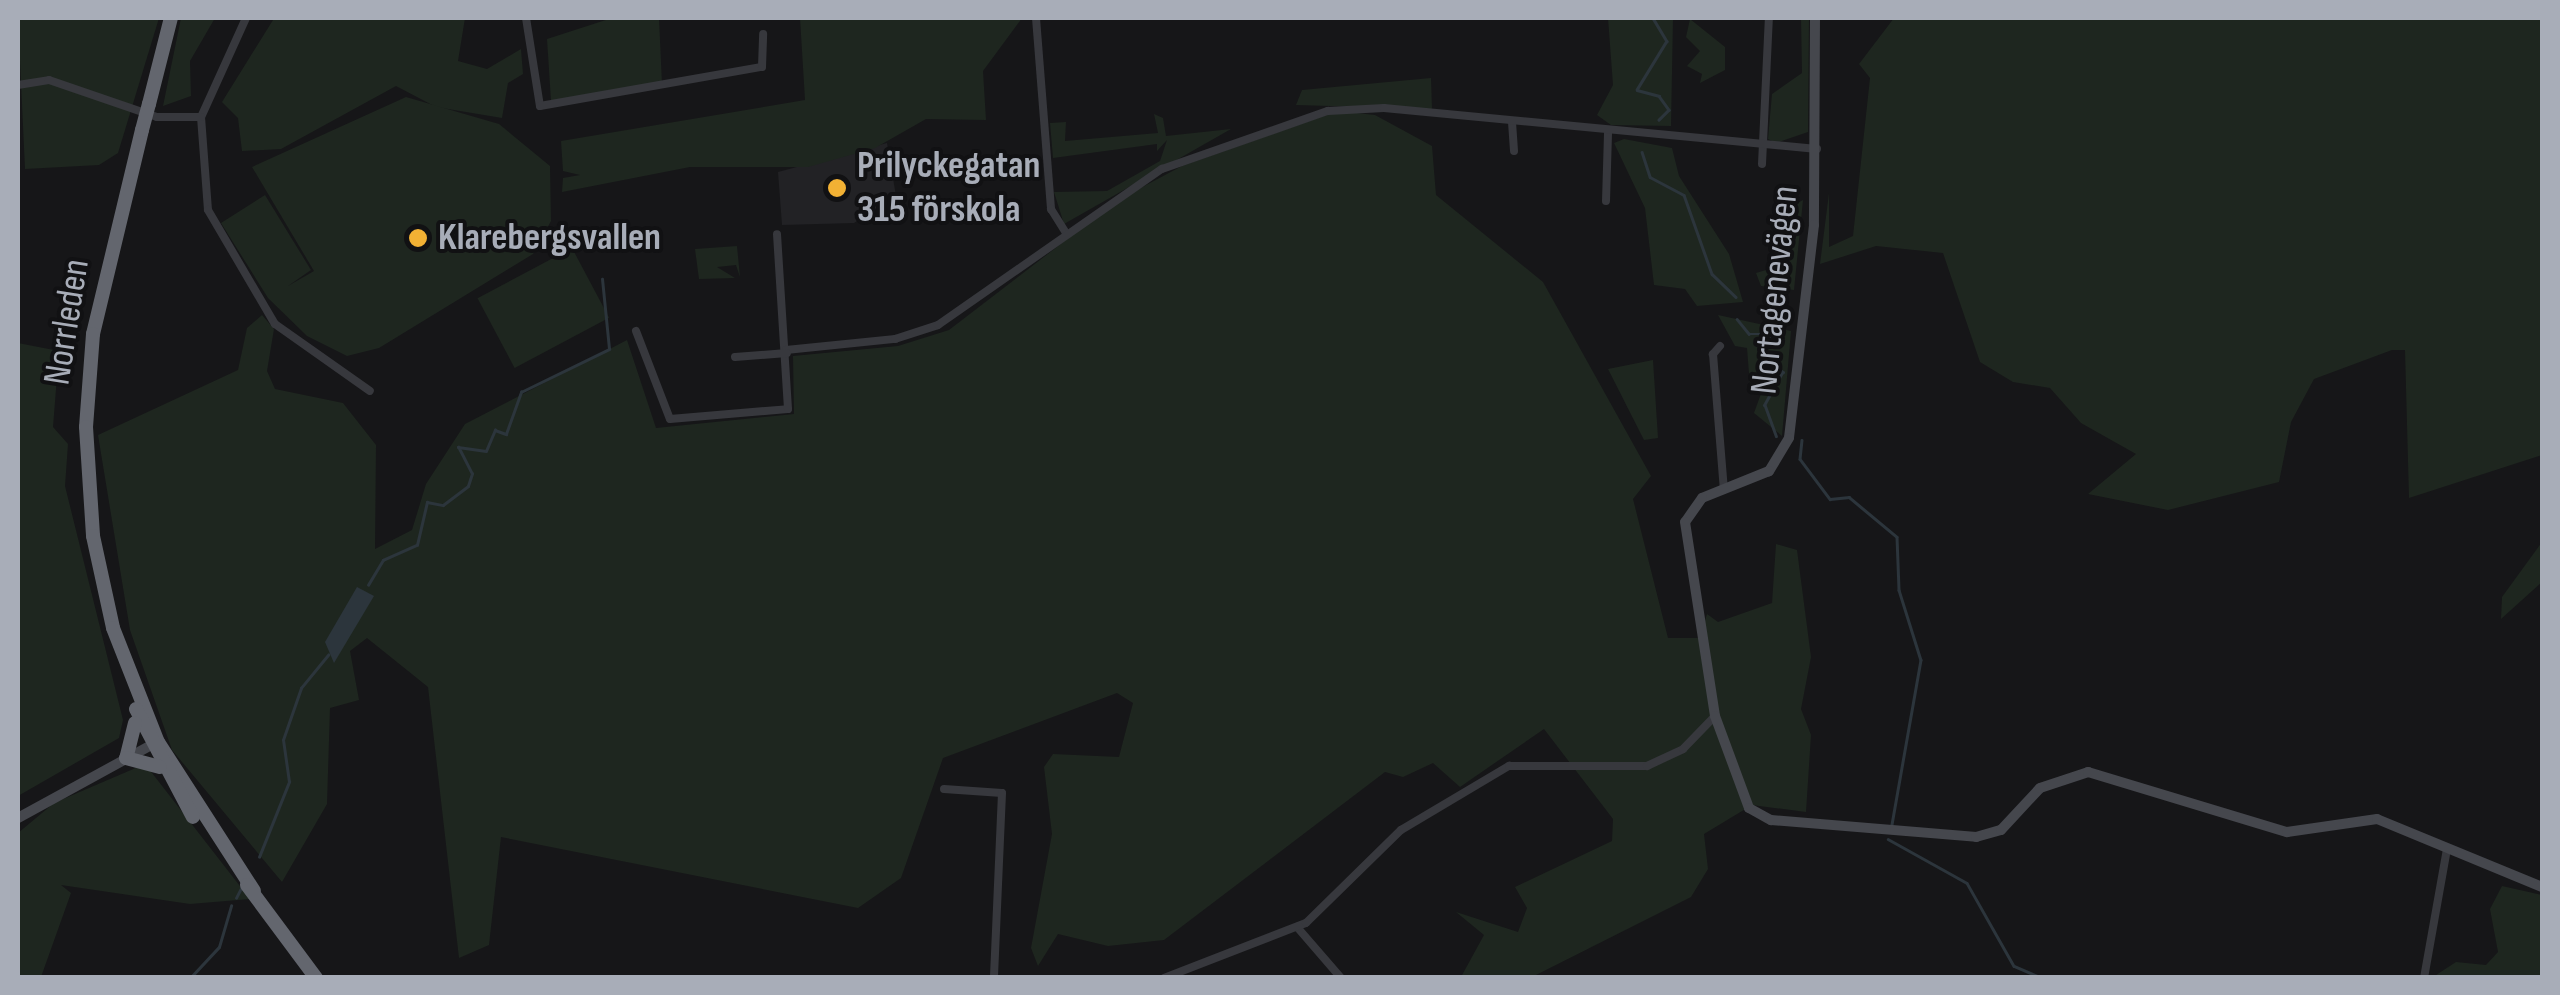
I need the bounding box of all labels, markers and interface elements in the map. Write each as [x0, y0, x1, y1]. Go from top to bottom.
place label: Prilyckegatan 315 förskola [857, 143, 1040, 232]
marker: Prilyckegatan 315 förskola [826, 177, 848, 199]
street label: Nortagenevägen [1741, 183, 1809, 397]
place label: Klarebergsvallen [438, 215, 661, 261]
marker: Klarebergsvallen [407, 227, 429, 249]
street label: Norrleden [35, 256, 99, 388]

